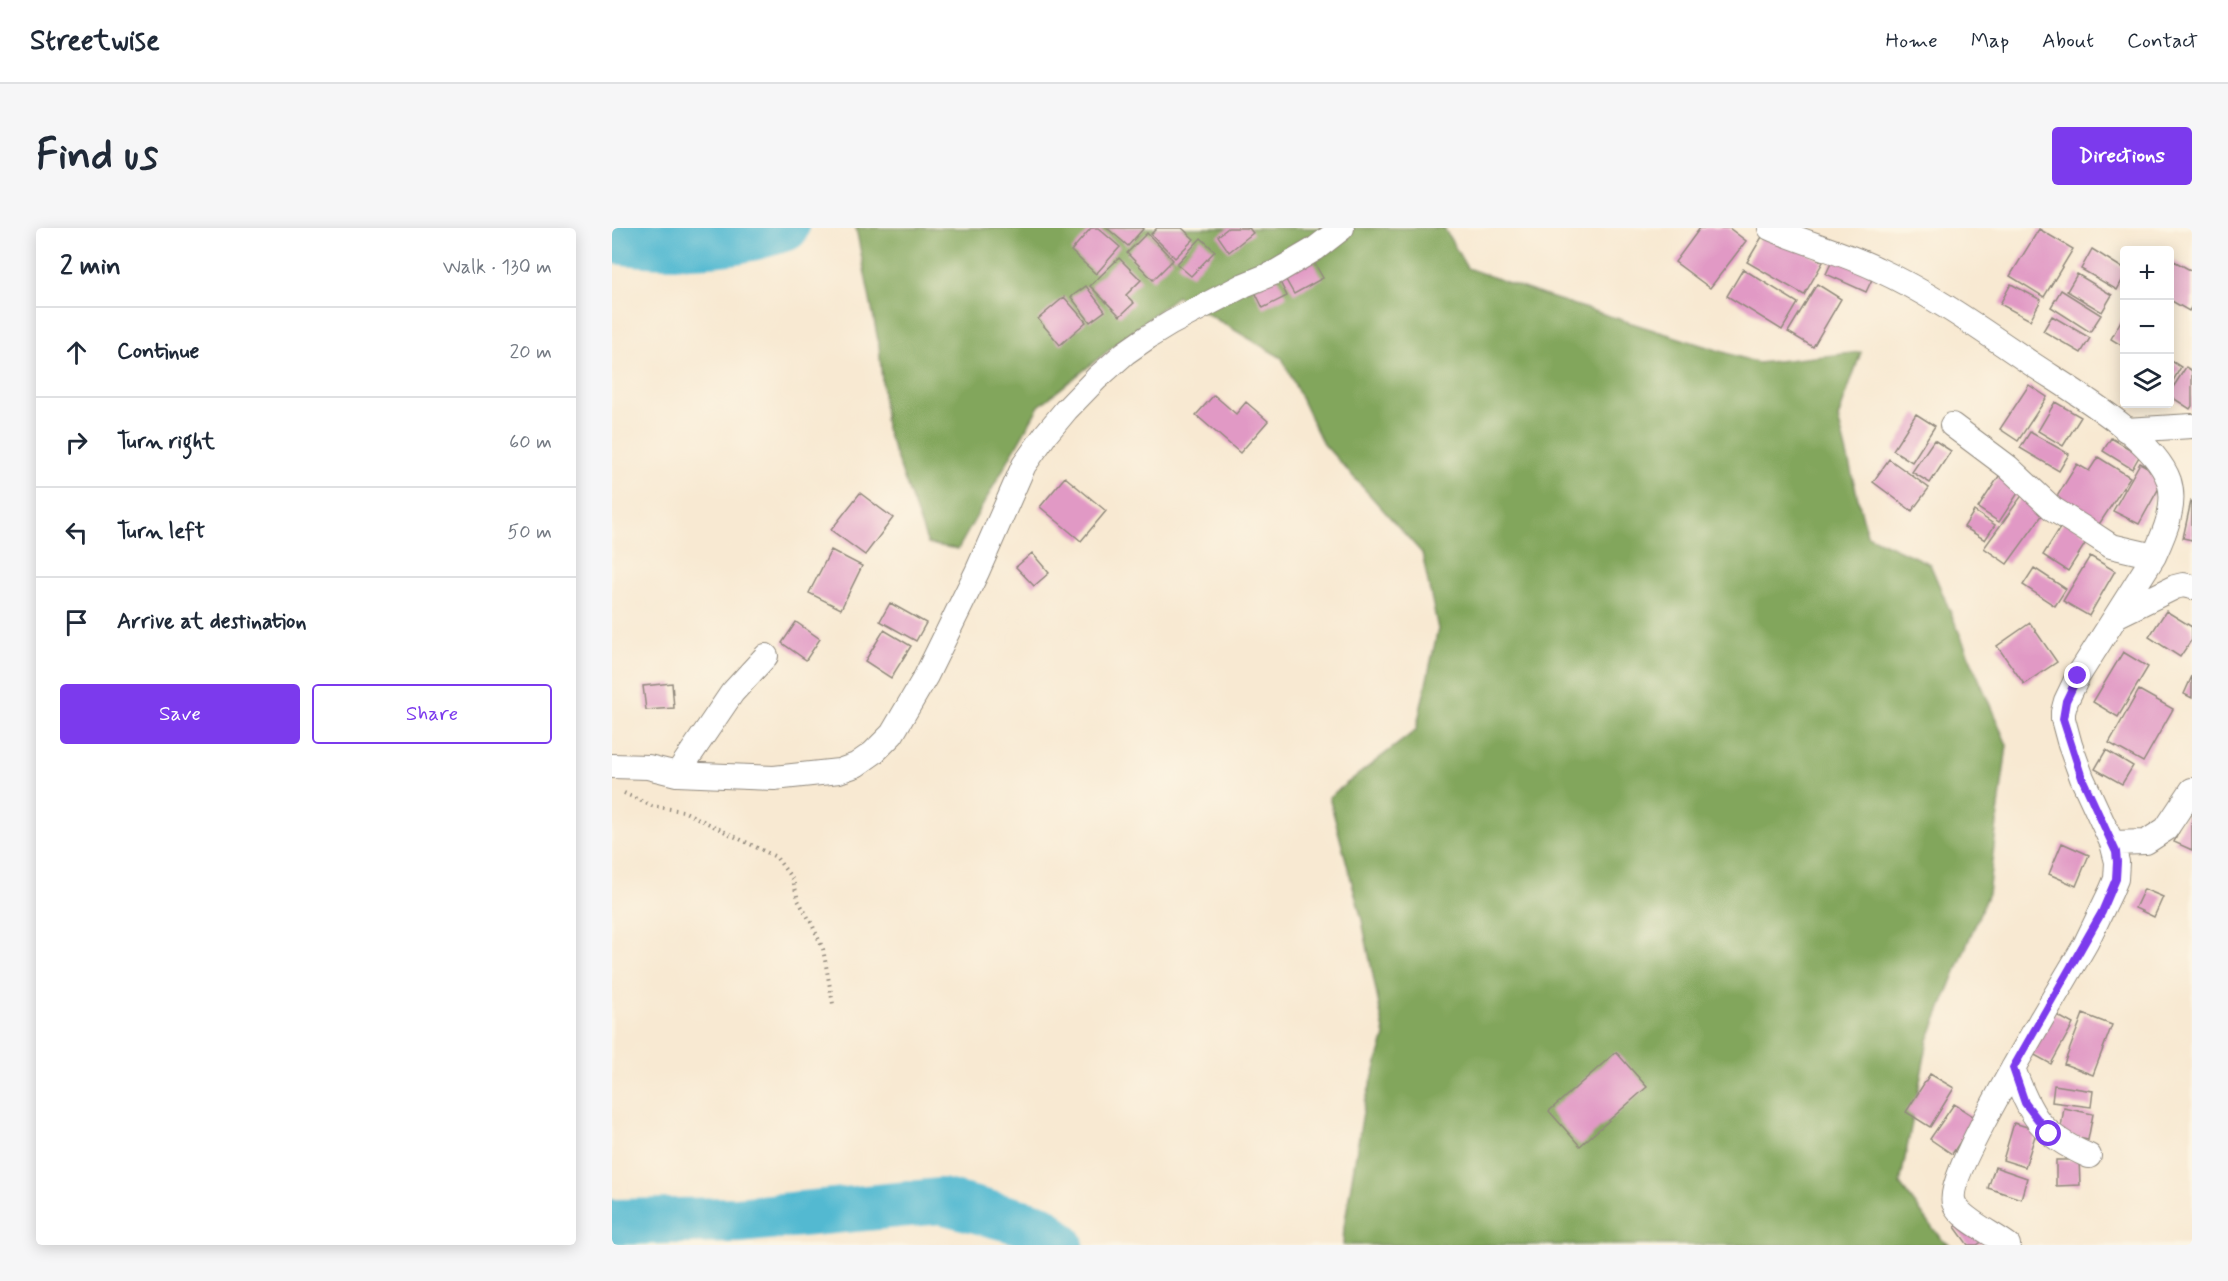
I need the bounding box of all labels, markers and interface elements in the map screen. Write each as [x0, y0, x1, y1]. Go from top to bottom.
text: Streetwise [30, 23, 160, 60]
text: Home [1886, 27, 1938, 55]
text: Map [1971, 27, 2009, 55]
text: About [2042, 27, 2094, 55]
text: Contact [2127, 27, 2198, 55]
button: Directions [2052, 127, 2192, 185]
text: Find us [36, 129, 158, 184]
map controls [2120, 246, 2174, 408]
button: + [2120, 246, 2174, 300]
text: 2 min [60, 250, 121, 284]
text: Walk · 130 m [443, 254, 552, 281]
button: − [2120, 300, 2174, 354]
icon: ahead [60, 336, 93, 369]
text: Continue [117, 338, 199, 366]
text: 20 m [509, 339, 552, 366]
button: layers [2120, 354, 2174, 408]
icon: right [60, 426, 93, 459]
text: Turn right [117, 428, 215, 456]
text: 60 m [509, 429, 552, 456]
icon: left [60, 516, 93, 549]
text: Turn left [117, 518, 205, 546]
text: 50 m [507, 519, 552, 546]
icon: arrive [60, 606, 93, 639]
text: Arrive at destination [117, 608, 307, 636]
route end [2064, 662, 2090, 688]
button: Save [60, 684, 300, 744]
button: Share [312, 684, 552, 744]
route start [2035, 1120, 2061, 1146]

